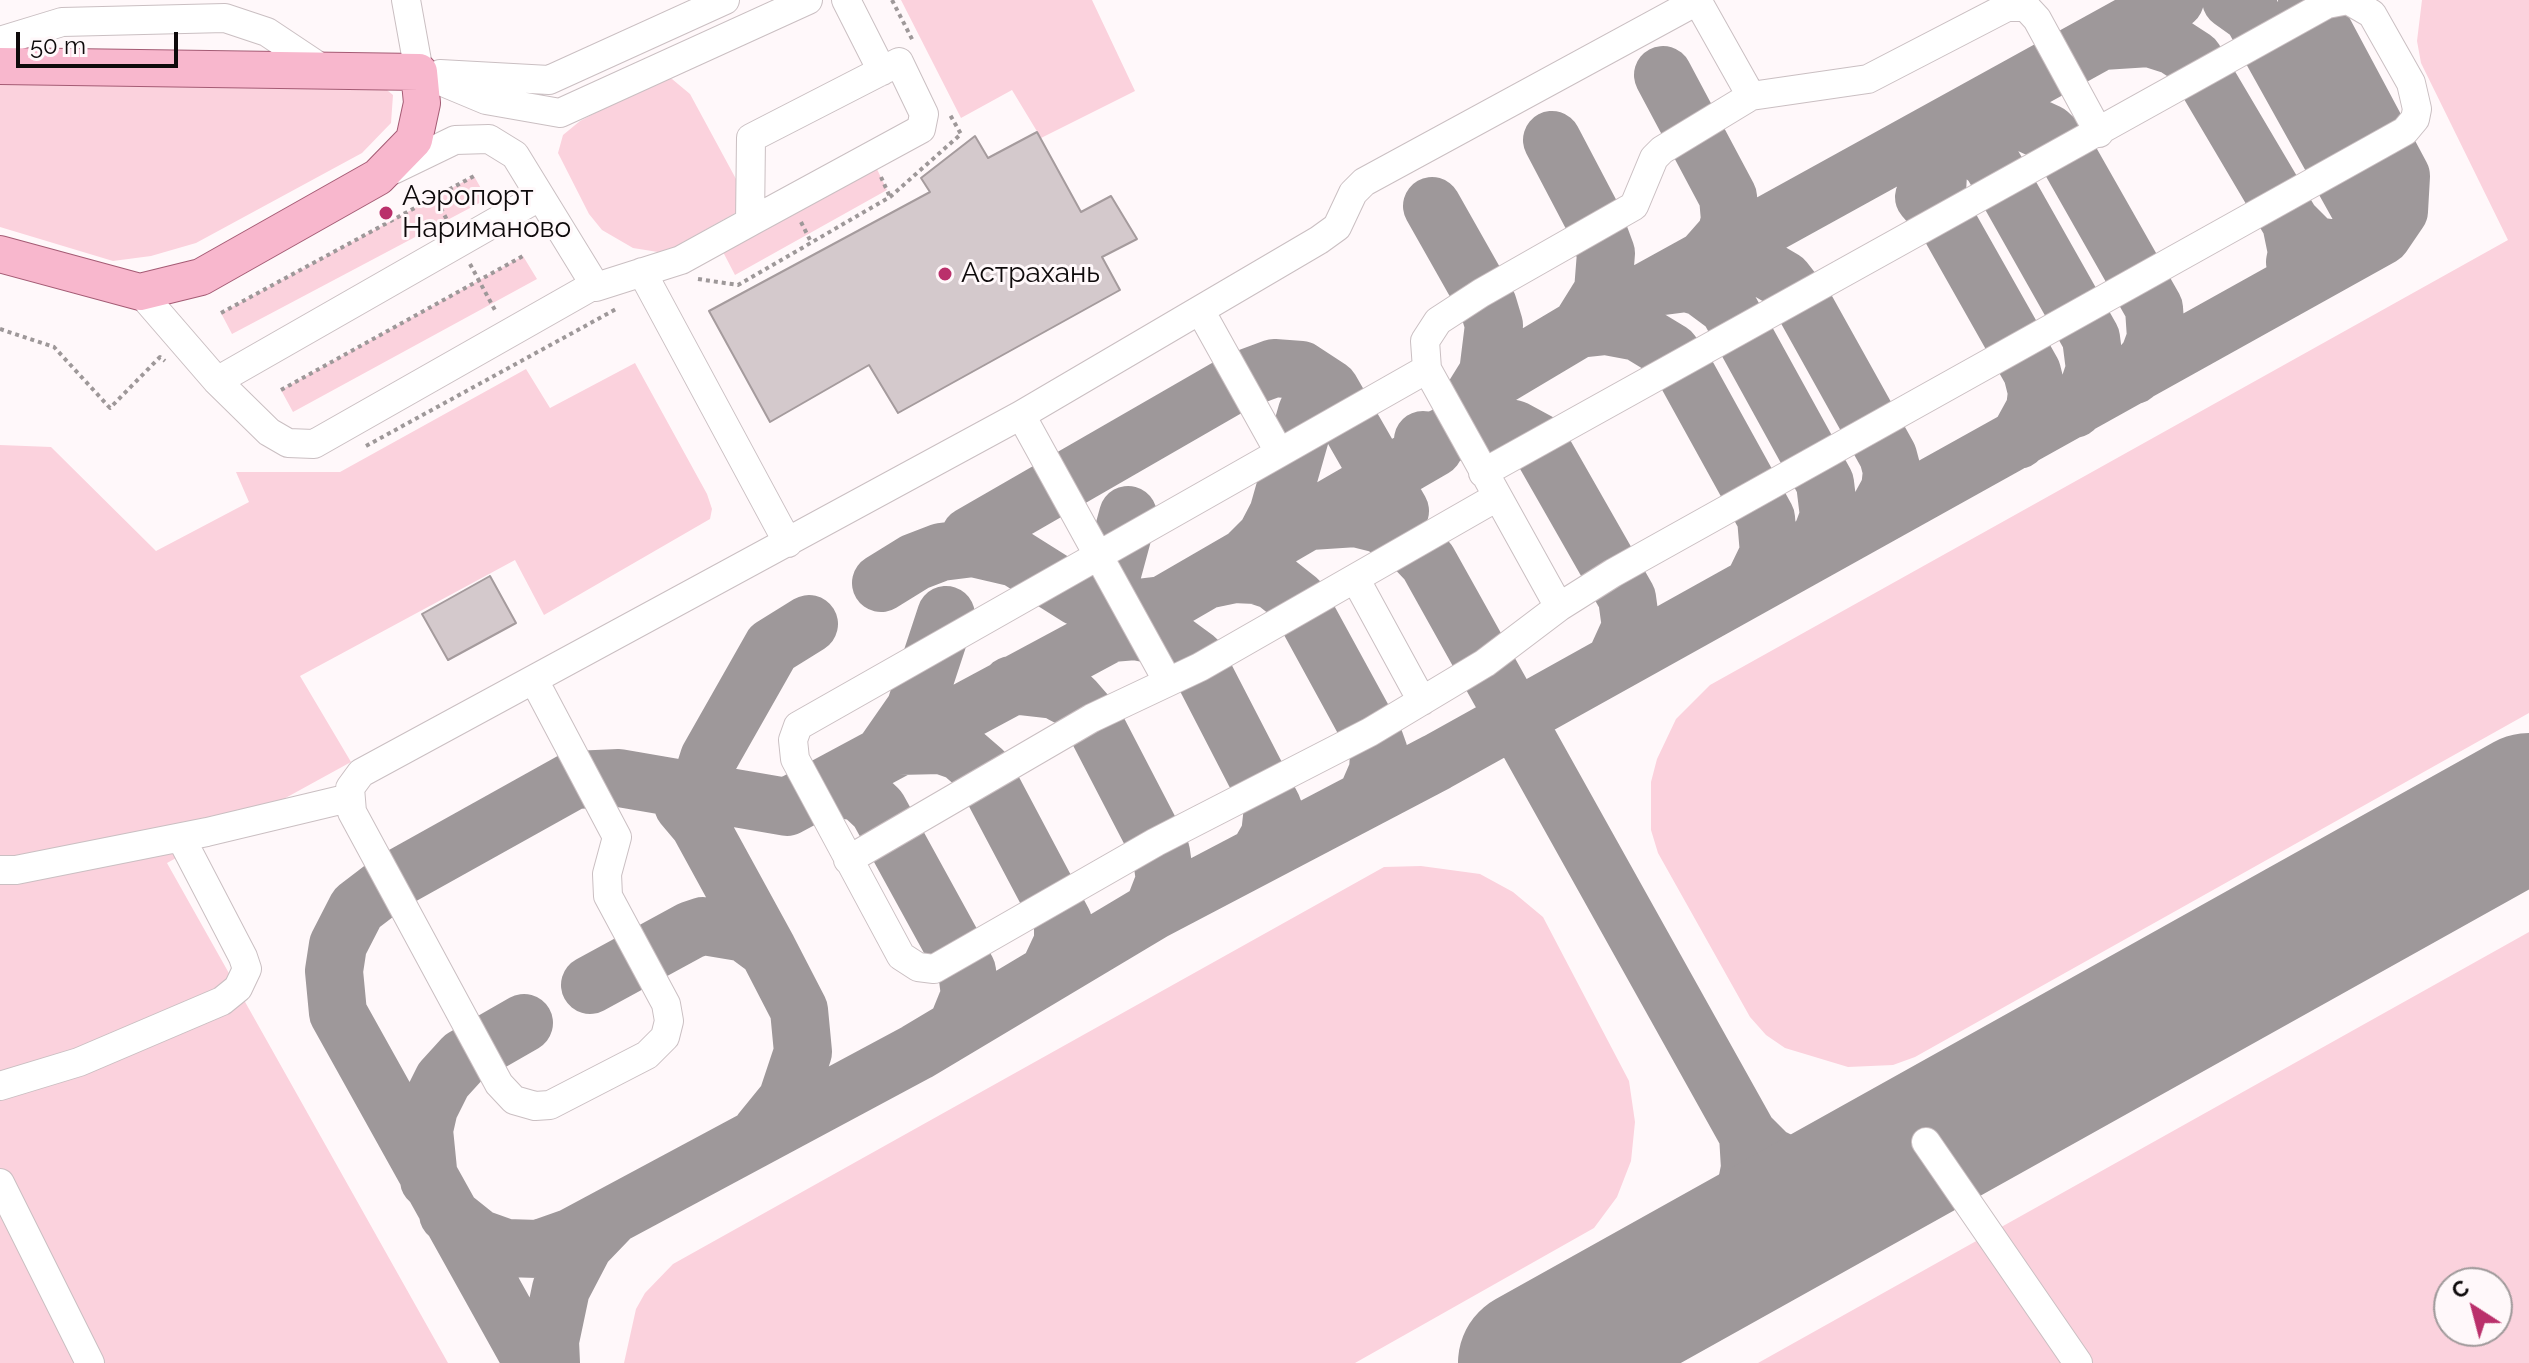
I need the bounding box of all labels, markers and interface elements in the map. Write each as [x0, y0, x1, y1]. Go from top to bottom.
scale bar [20, 16, 182, 66]
text: 50 m [30, 31, 86, 60]
place label: Аэропорт Нариманово [402, 180, 571, 246]
marker: Аэропорт Нариманово [377, 204, 395, 222]
place label: Астрахань [961, 257, 1100, 291]
marker: Астрахань [936, 265, 954, 283]
north arrow [2433, 1267, 2513, 1347]
text: С [2446, 1274, 2474, 1304]

